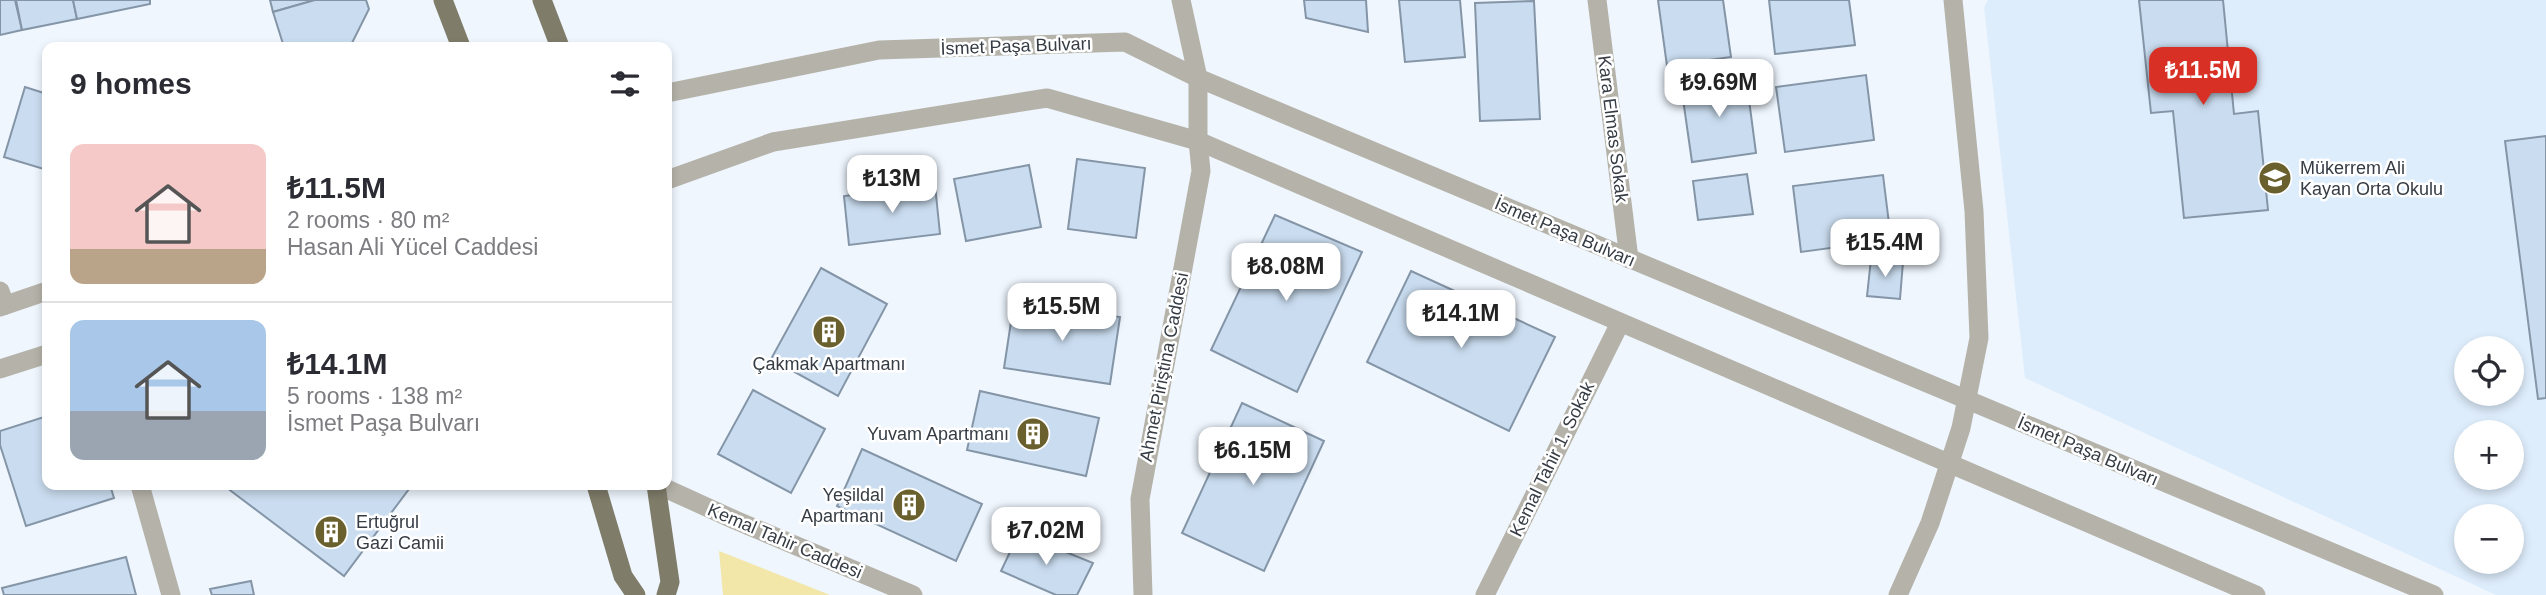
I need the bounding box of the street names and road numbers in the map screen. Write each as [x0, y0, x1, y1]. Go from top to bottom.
street label: İsmet Paşa Bulvarı [940, 33, 1092, 59]
street label: Kara Elmas Sokak [1594, 54, 1632, 205]
street label: İsmet Paşa Bulvarı [1492, 193, 1638, 271]
street label: Ahmet Piriştina Caddesi [1136, 271, 1192, 463]
street label: Kemal Tahir 1. Sokak [1506, 377, 1599, 540]
street label: İsmet Paşa Bulvarı [2015, 412, 2161, 490]
street label: Kemal Tahir Caddesi [705, 499, 865, 583]

